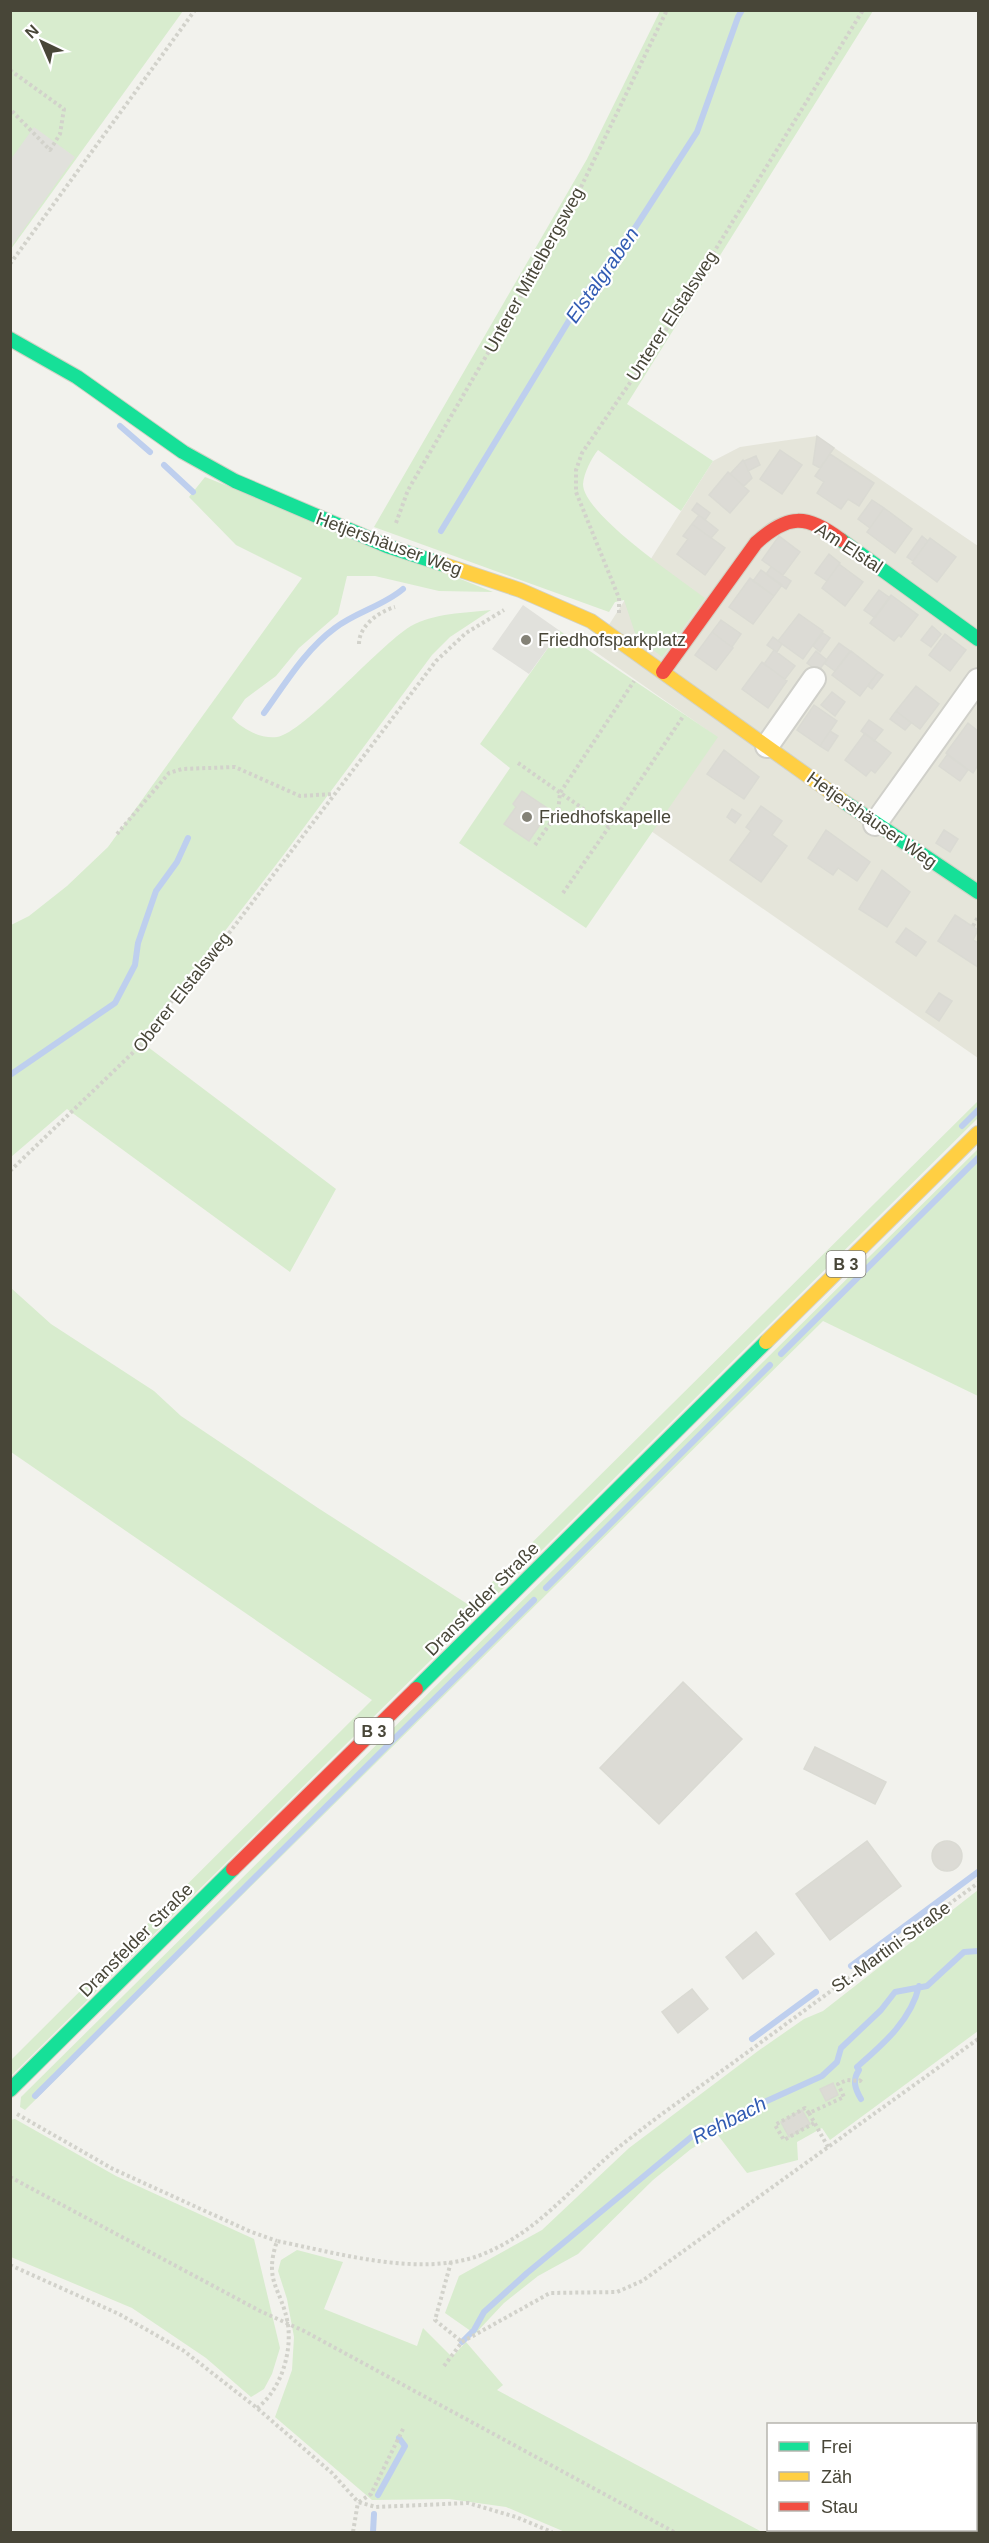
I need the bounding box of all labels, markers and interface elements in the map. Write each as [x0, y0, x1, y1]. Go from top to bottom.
north arrow [12, 12, 72, 72]
text: N [22, 21, 42, 42]
street label: Unterer Mittelbergsweg [480, 184, 588, 356]
water label: Elstalgraben [561, 223, 643, 327]
street label: Unterer Elstalsweg [622, 247, 722, 385]
street label: Hetjershäuser Weg [313, 508, 465, 580]
street label: Am Elstal [812, 519, 886, 577]
place label: Friedhofsparkplatz [538, 630, 686, 650]
marker: Friedhofsparkplatz [519, 633, 533, 647]
street label: Hetjershäuser Weg [803, 768, 941, 872]
place label: Friedhofskapelle [539, 807, 671, 827]
marker: Friedhofskapelle [520, 810, 534, 824]
street label: Oberer Elstalsweg [129, 928, 235, 1056]
road number: B 3 [826, 1251, 866, 1277]
street label: Dransfelder Straße [421, 1538, 543, 1660]
road number: B 3 [354, 1718, 394, 1744]
street label: Dransfelder Straße [75, 1879, 197, 2001]
street label: St.-Martini-Straße [828, 1897, 954, 1997]
water label: Rehbach [688, 2092, 770, 2148]
legend [767, 2423, 977, 2531]
text: Frei [821, 2437, 852, 2457]
text: Zäh [821, 2467, 852, 2487]
text: Stau [821, 2497, 858, 2517]

